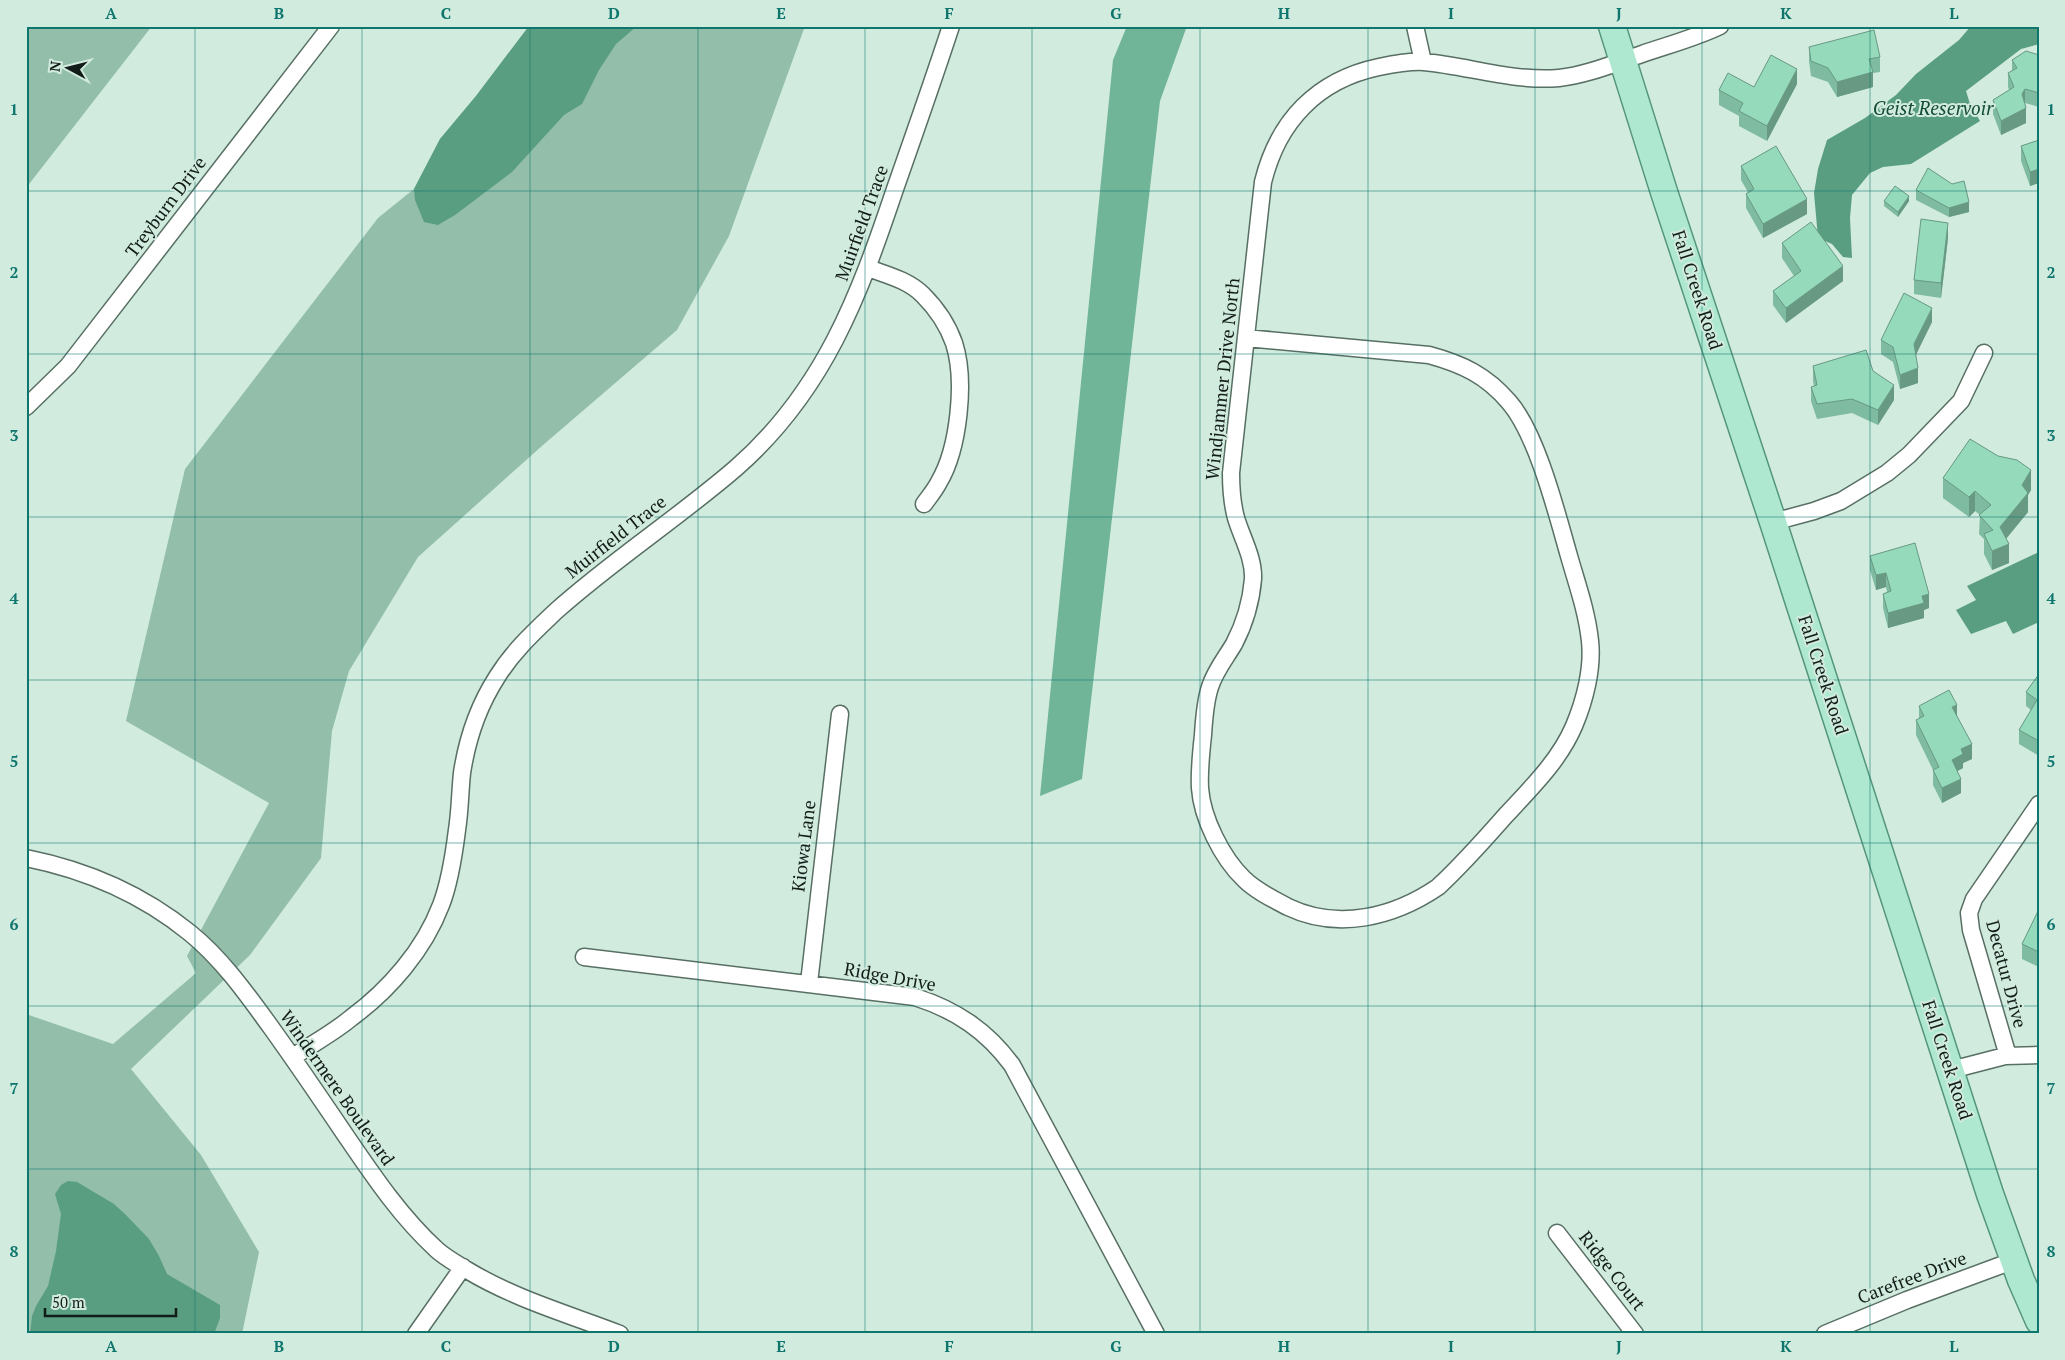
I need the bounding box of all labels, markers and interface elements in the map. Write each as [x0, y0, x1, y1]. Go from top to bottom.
text: A [105, 2, 117, 24]
text: B [274, 2, 284, 24]
text: C [441, 2, 451, 24]
text: D [608, 2, 620, 24]
text: E [776, 2, 786, 24]
text: F [944, 2, 954, 24]
text: G [1110, 2, 1122, 24]
text: H [1278, 2, 1290, 24]
text: I [1448, 2, 1454, 24]
text: J [1616, 2, 1622, 24]
text: K [1780, 2, 1792, 24]
text: L [1949, 2, 1959, 24]
north arrow [42, 42, 92, 92]
text: N [45, 60, 65, 73]
water label: Geist Reservoir [1873, 95, 1994, 120]
text: 1 [9, 98, 19, 120]
text: 1 [2046, 98, 2056, 120]
street label: Treyburn Drive [119, 151, 211, 262]
street label: Muirfield Trace [829, 161, 893, 284]
street label: Fall Creek Road [1667, 227, 1729, 353]
text: 2 [9, 261, 19, 283]
text: 2 [2046, 261, 2056, 283]
street label: Windjammer Drive North [1199, 276, 1245, 481]
text: 3 [9, 424, 19, 446]
text: 3 [2046, 424, 2056, 446]
street label: Muirfield Trace [560, 489, 671, 583]
text: 4 [9, 587, 19, 609]
text: 4 [2046, 587, 2056, 609]
street label: Fall Creek Road [1793, 612, 1855, 738]
text: 5 [9, 750, 19, 772]
text: 5 [2046, 750, 2056, 772]
street label: Kiowa Lane [785, 799, 821, 893]
text: 6 [9, 913, 19, 935]
text: 6 [2046, 913, 2056, 935]
street label: Decatur Drive [1981, 917, 2033, 1030]
street label: Ridge Drive [842, 956, 938, 996]
street label: Fall Creek Road [1917, 997, 1979, 1123]
street label: Windermere Boulevard [275, 1005, 401, 1170]
text: 7 [9, 1077, 19, 1099]
text: 7 [2046, 1077, 2056, 1099]
street label: Ridge Court [1574, 1226, 1652, 1315]
text: 8 [9, 1240, 19, 1262]
text: 8 [2046, 1240, 2056, 1262]
street label: Carefree Drive [1854, 1245, 1970, 1309]
scale bar [45, 1285, 176, 1317]
text: 50 m [52, 1292, 85, 1312]
text: A [105, 1335, 117, 1357]
text: B [274, 1335, 284, 1357]
text: C [441, 1335, 451, 1357]
text: D [608, 1335, 620, 1357]
text: E [776, 1335, 786, 1357]
text: F [944, 1335, 954, 1357]
text: G [1110, 1335, 1122, 1357]
text: H [1278, 1335, 1290, 1357]
text: I [1448, 1335, 1454, 1357]
text: J [1616, 1335, 1622, 1357]
text: K [1780, 1335, 1792, 1357]
text: L [1949, 1335, 1959, 1357]

